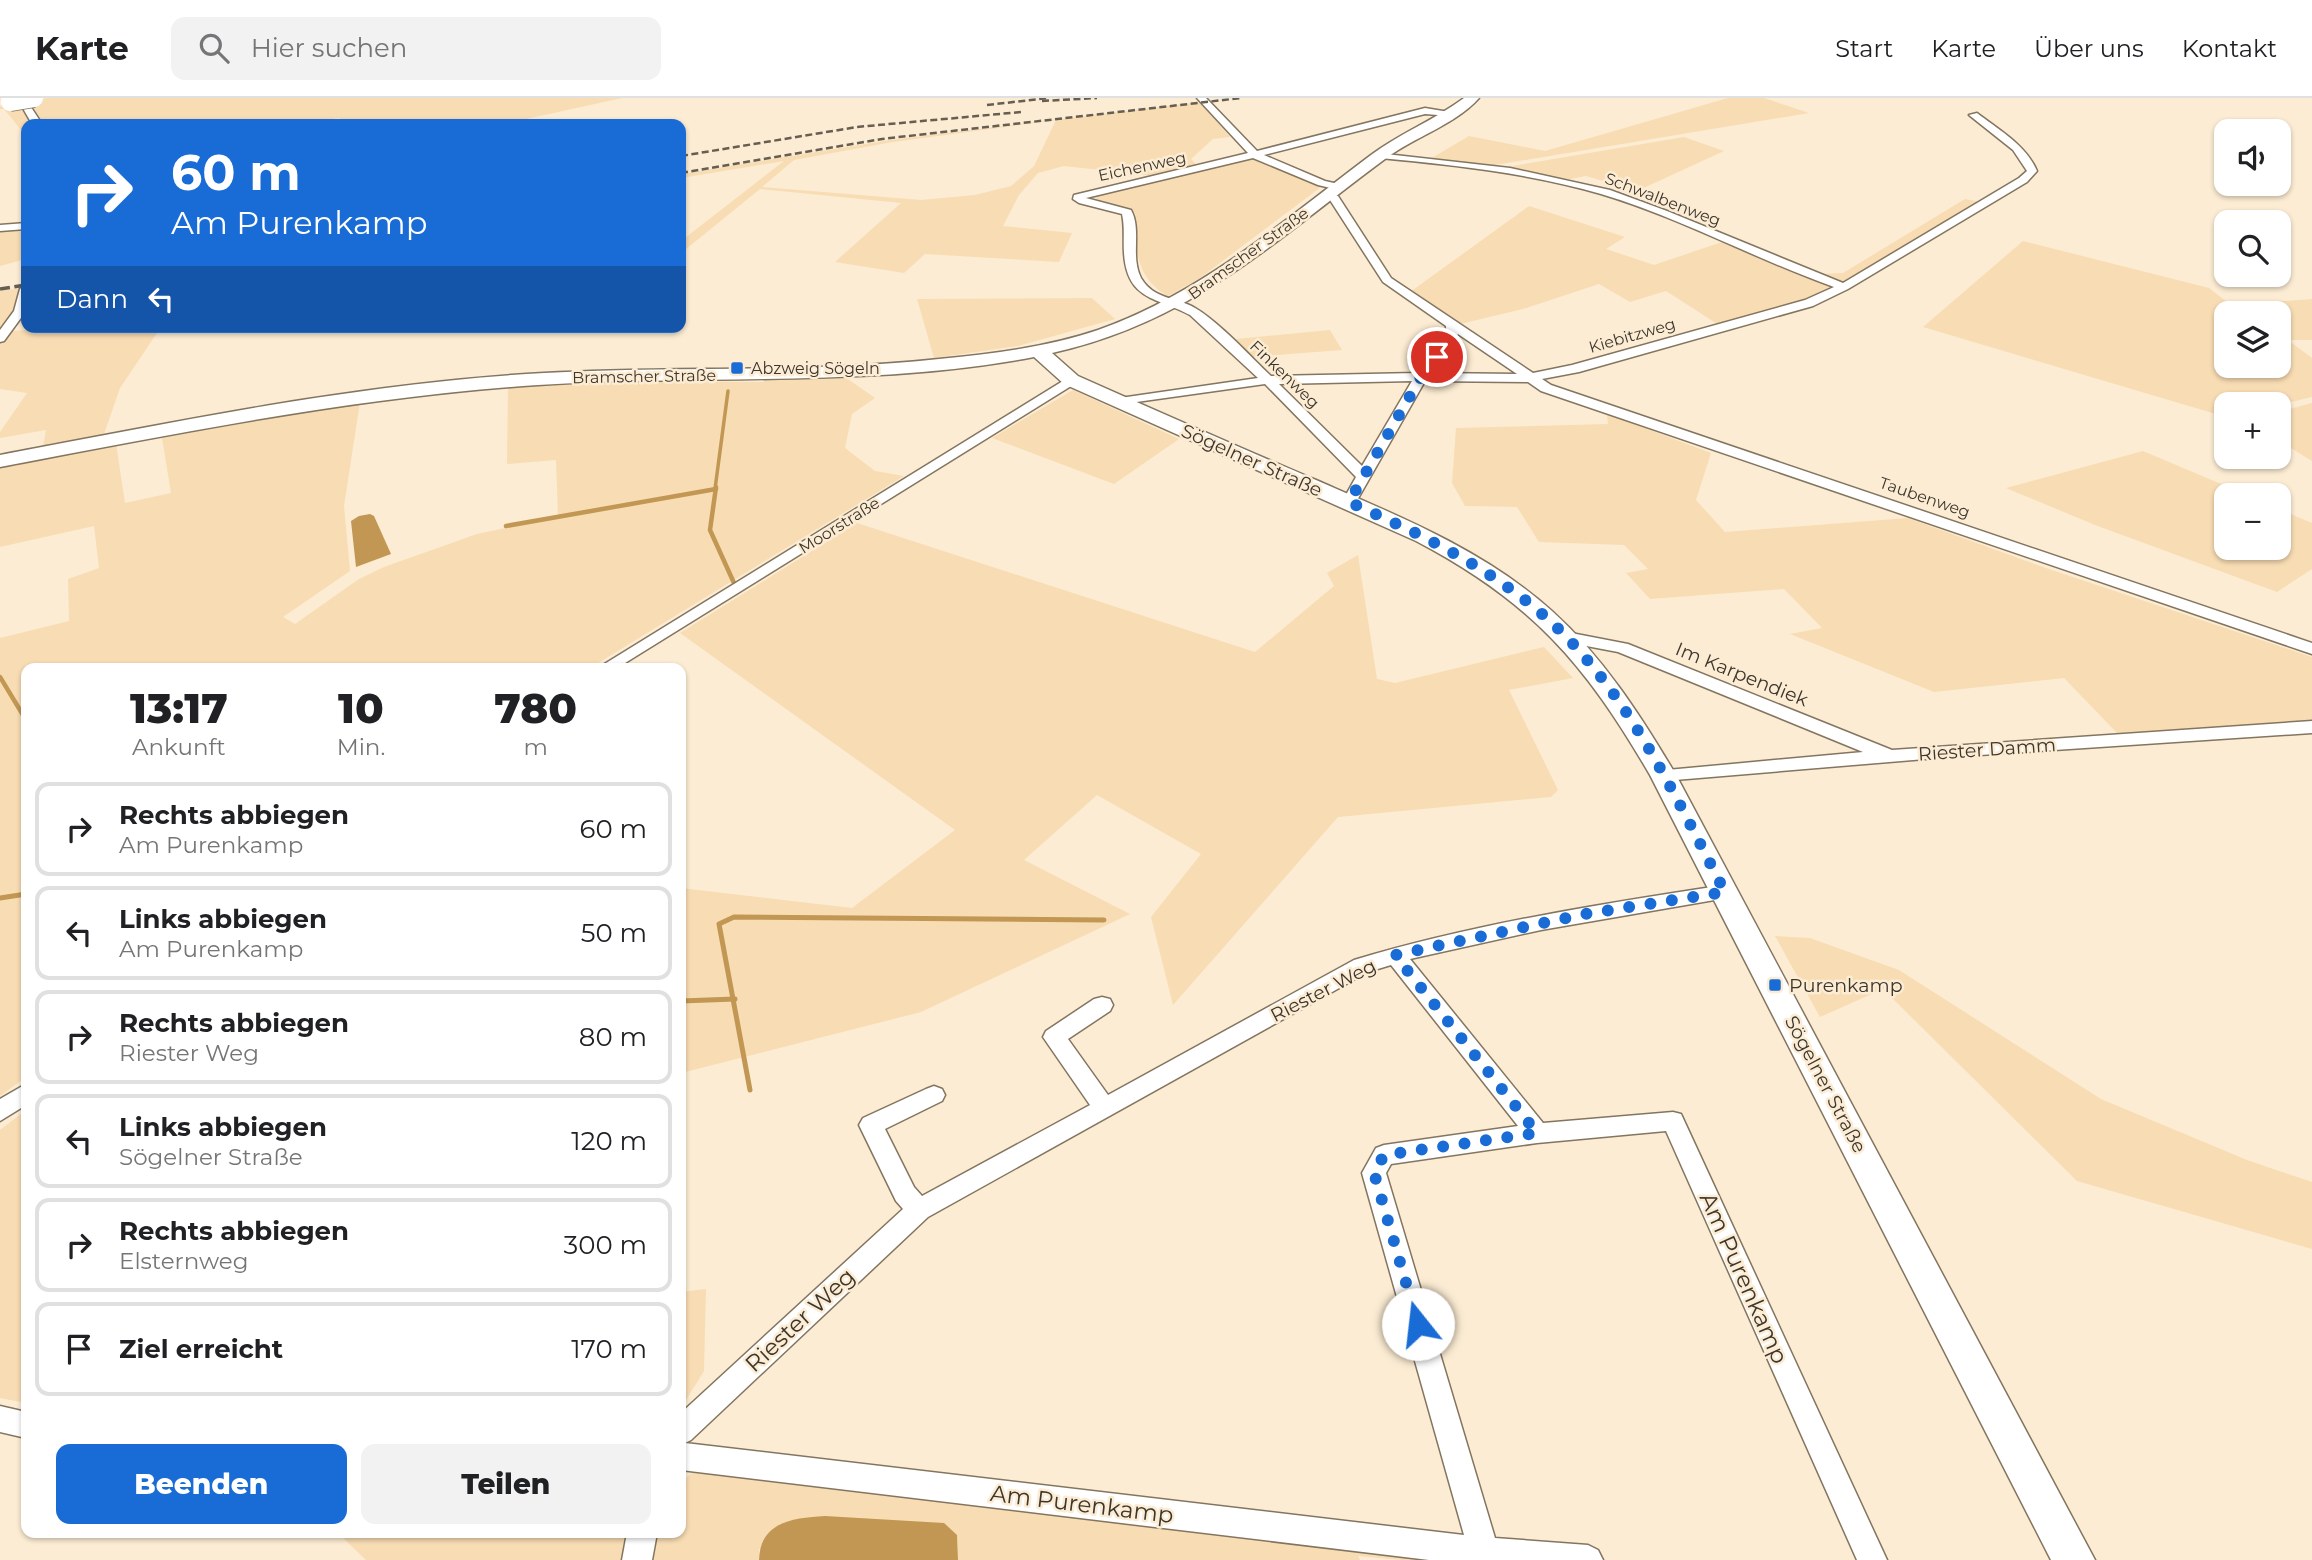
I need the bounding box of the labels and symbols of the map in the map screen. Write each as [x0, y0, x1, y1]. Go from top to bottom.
street label: Eichenweg [1096, 148, 1188, 185]
street label: Schwalbenweg [1602, 169, 1723, 230]
street label: Bramscher Straße [1184, 203, 1312, 303]
street label: Kiebitzweg [1587, 314, 1678, 357]
pin [1407, 327, 1467, 387]
street label: Finkenweg [1246, 337, 1323, 412]
place label: Abzweig Sögeln [751, 359, 880, 378]
marker: Abzweig Sögeln [729, 360, 745, 376]
street label: Bramscher Straße [572, 366, 716, 387]
street label: Sögelner Straße [1178, 419, 1326, 502]
street label: Taubenweg [1877, 473, 1973, 522]
street label: Moorstraße [795, 493, 883, 558]
street label: Im Karpendiek [1672, 637, 1812, 712]
street label: Riester Damm [1917, 733, 2057, 766]
street label: Riester Weg [1267, 954, 1380, 1027]
place label: Purenkamp [1789, 974, 1903, 997]
marker: Purenkamp [1767, 977, 1783, 993]
street label: Sögelner Straße [1780, 1012, 1871, 1157]
street label: Am Purenkamp [1694, 1188, 1794, 1368]
street label: Riester Weg [739, 1262, 861, 1378]
position arrow [1381, 1287, 1455, 1361]
street label: Am Purenkamp [989, 1479, 1175, 1529]

